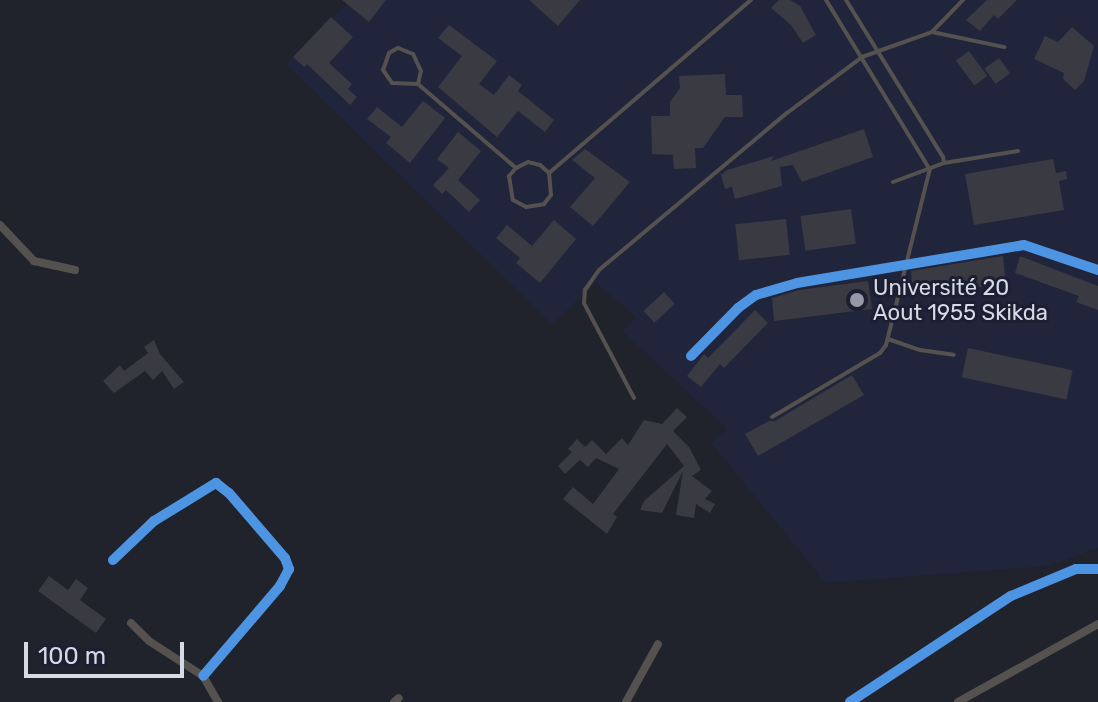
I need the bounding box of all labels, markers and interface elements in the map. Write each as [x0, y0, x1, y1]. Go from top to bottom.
place label: Université 20 Aout 1955 Skikda [873, 274, 1048, 326]
marker: Université 20 Aout 1955 Skikda [848, 291, 866, 309]
scale bar [28, 626, 188, 676]
text: 100 m [38, 642, 106, 670]

